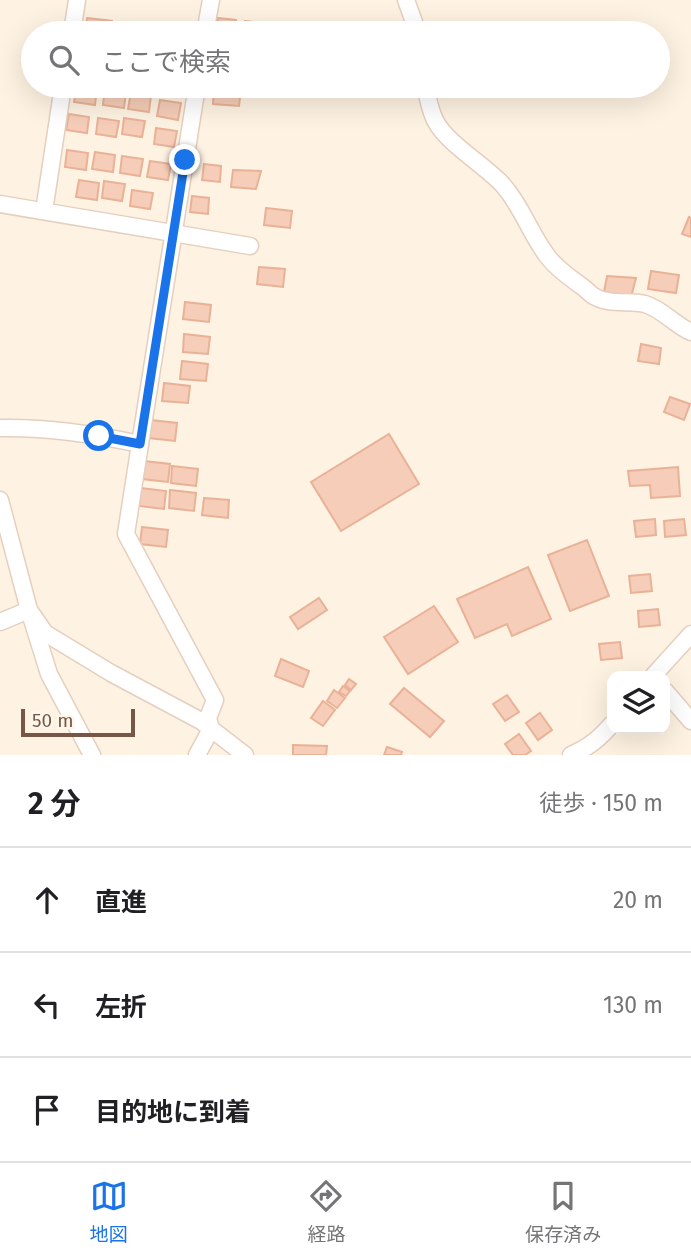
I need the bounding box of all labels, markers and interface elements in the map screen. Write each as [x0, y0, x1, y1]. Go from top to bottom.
search box [21, 21, 670, 98]
icon: search [45, 41, 83, 79]
text: ここで検索 [101, 47, 231, 78]
route end [169, 144, 200, 175]
route start [83, 420, 114, 451]
map controls [607, 671, 670, 734]
button: layers [607, 671, 670, 734]
scale bar [21, 706, 135, 738]
text: 50 m [32, 709, 73, 732]
text: 2 分 [28, 786, 81, 822]
text: 徒歩 · 150 m [539, 789, 663, 817]
icon: ahead [28, 881, 66, 919]
text: 20 m [613, 886, 663, 914]
text: 直進 [95, 887, 147, 918]
icon: left [28, 986, 66, 1024]
text: 130 m [603, 991, 663, 1019]
text: 左折 [95, 992, 147, 1023]
icon: arrive [28, 1091, 66, 1129]
text: 目的地に到着 [95, 1097, 251, 1128]
tab: 地図 [90, 1177, 128, 1246]
tab: 経路 [307, 1177, 345, 1246]
tab: 保存済み [525, 1177, 601, 1246]

